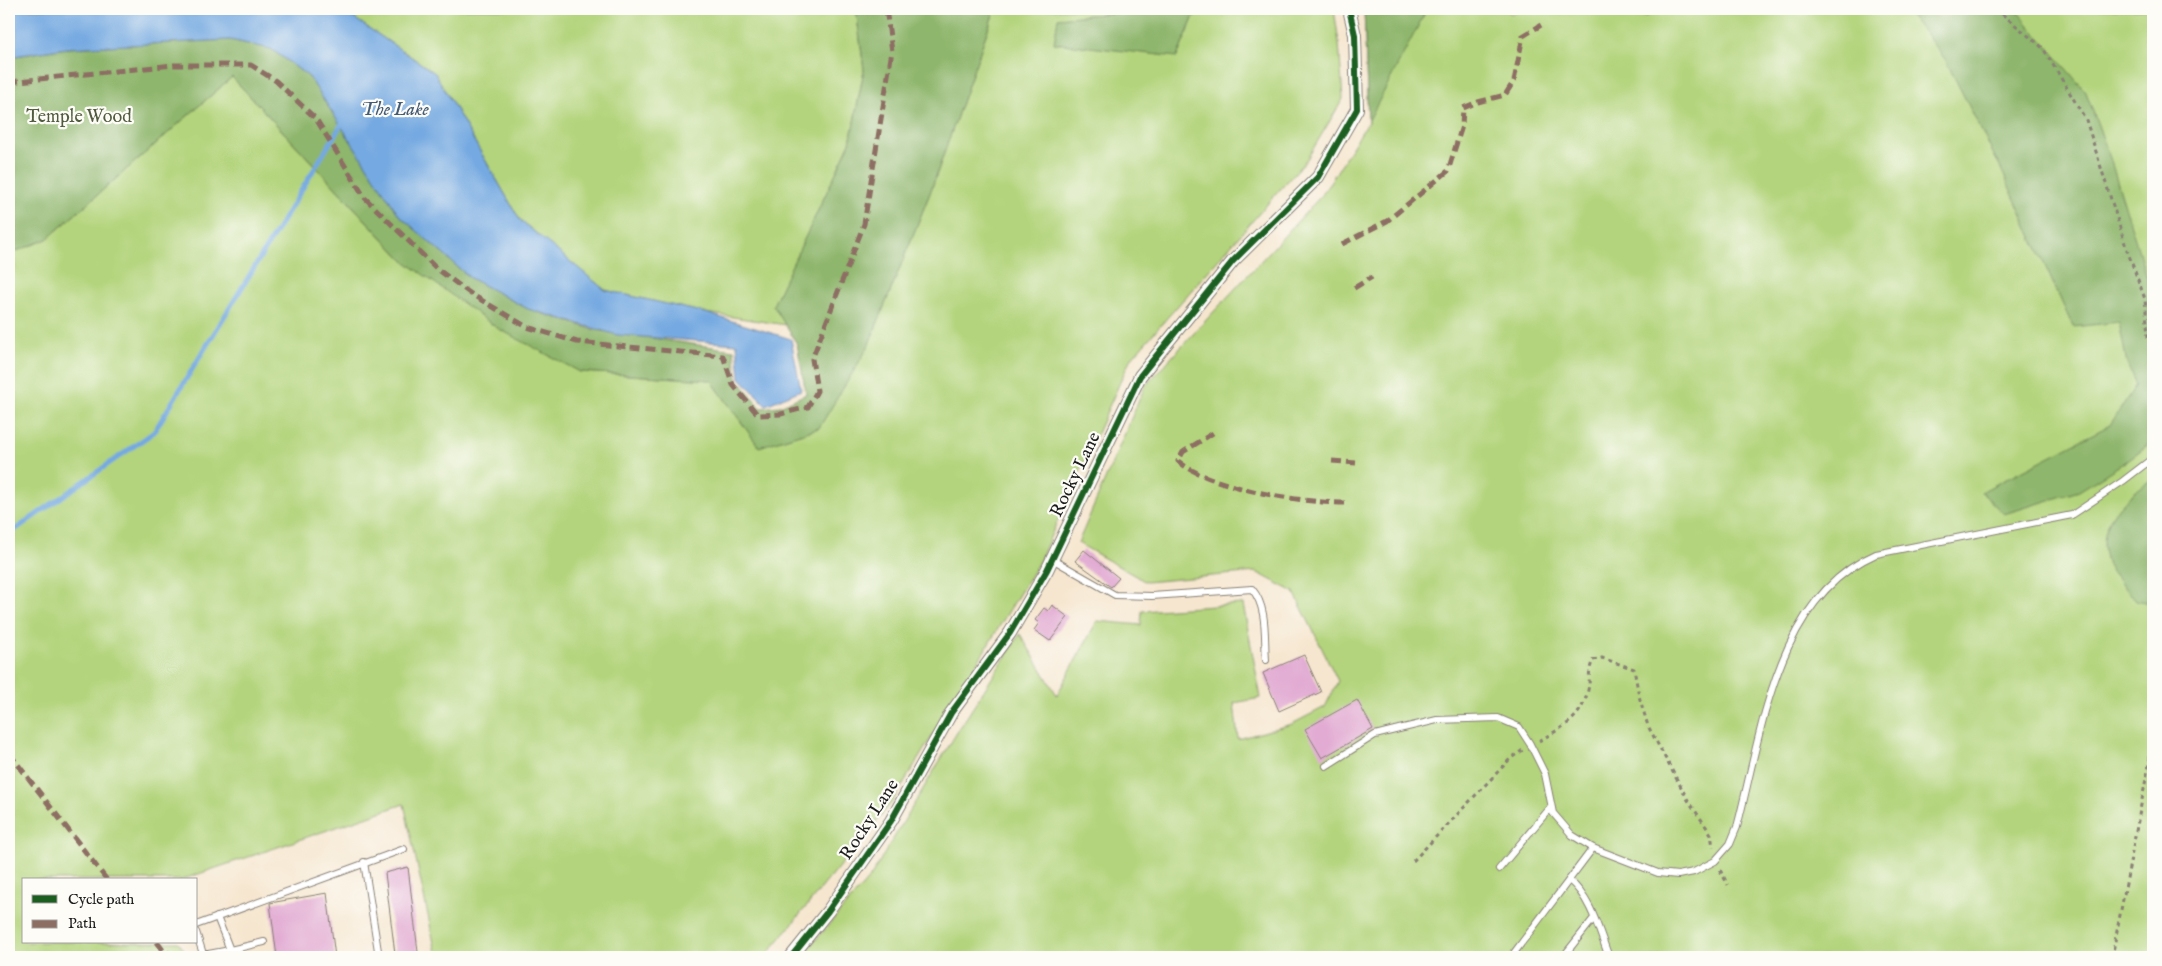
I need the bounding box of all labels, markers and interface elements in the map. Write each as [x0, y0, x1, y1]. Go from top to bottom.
water label: The Lake [361, 98, 430, 122]
park label: Temple Wood [26, 106, 132, 129]
street label: Rocky Lane [1046, 429, 1106, 521]
street label: Rocky Lane [835, 775, 905, 865]
legend [22, 878, 198, 944]
text: Cycle path [68, 890, 134, 909]
text: Path [68, 914, 96, 933]

